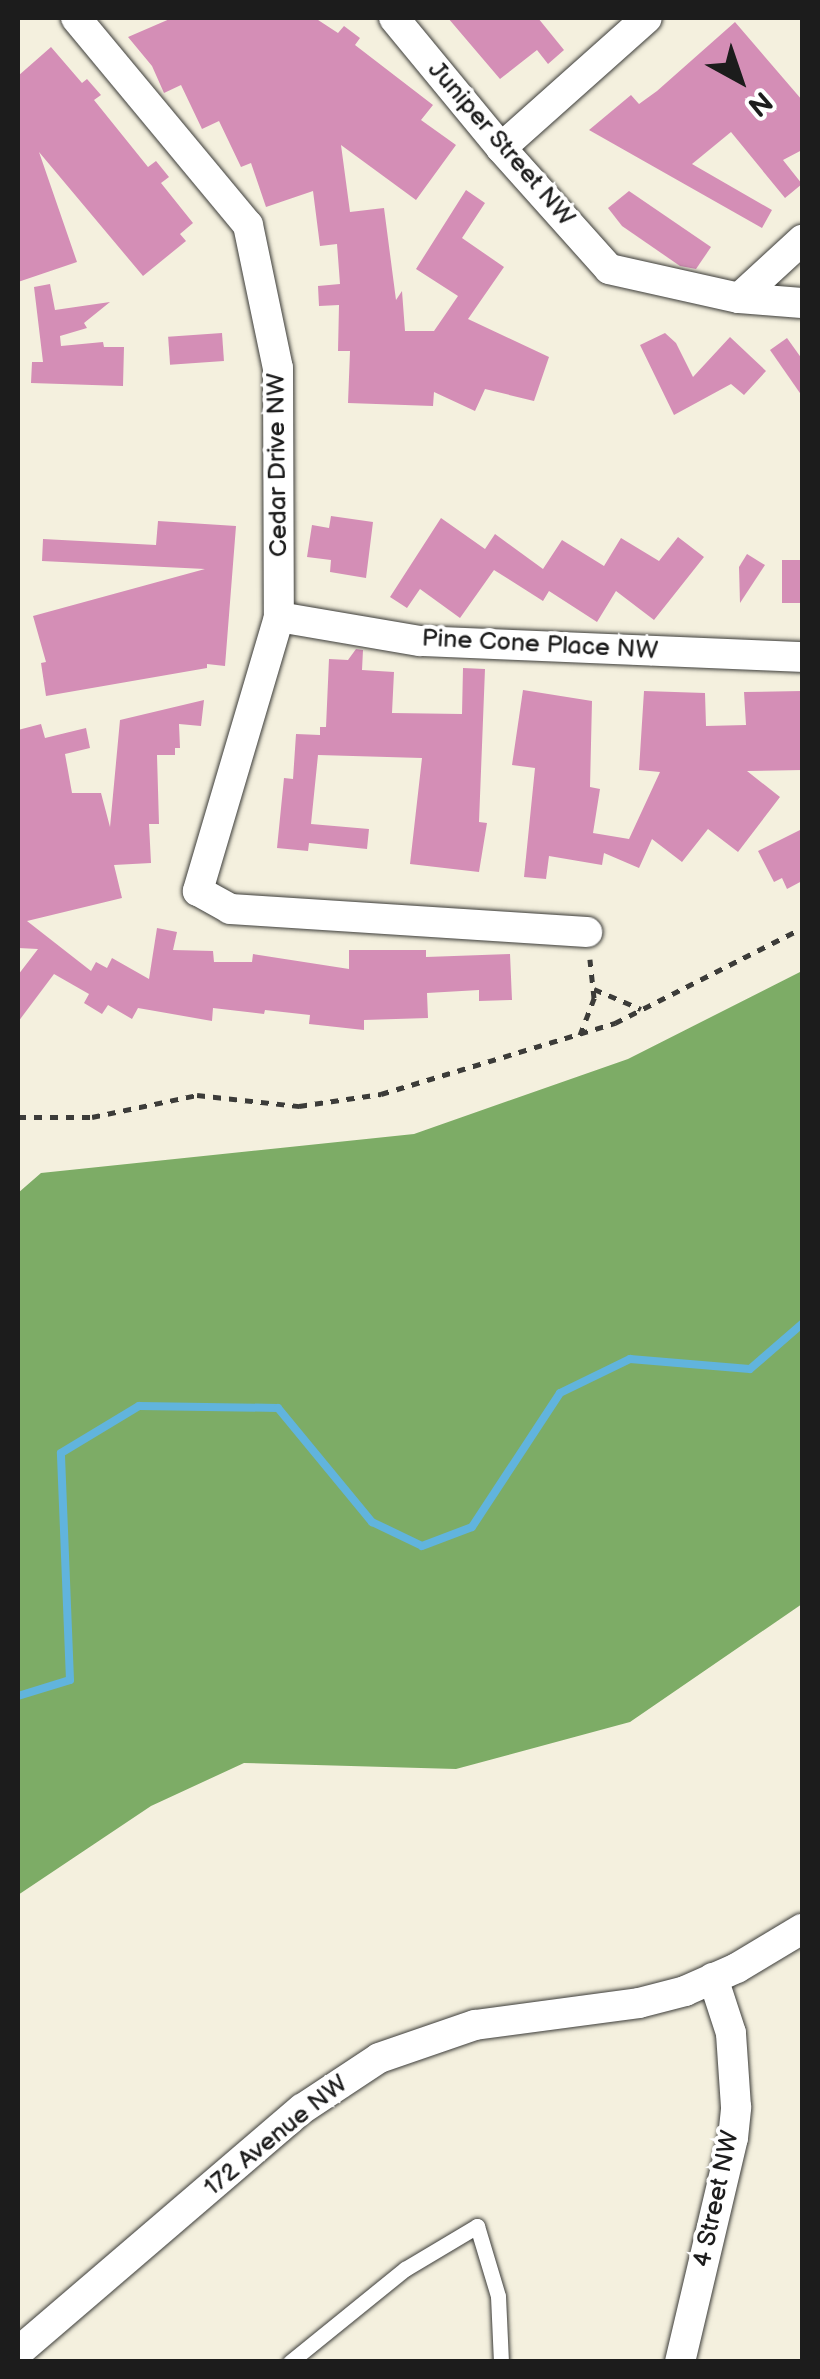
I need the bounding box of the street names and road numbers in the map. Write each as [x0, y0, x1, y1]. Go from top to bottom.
street label: Juniper Street NW [421, 55, 581, 233]
street label: Cedar Drive NW [261, 373, 295, 557]
street label: Pine Cone Place NW [421, 624, 659, 666]
street label: 172 Avenue NW [198, 2069, 354, 2203]
street label: 4 Street NW [688, 2128, 746, 2270]

